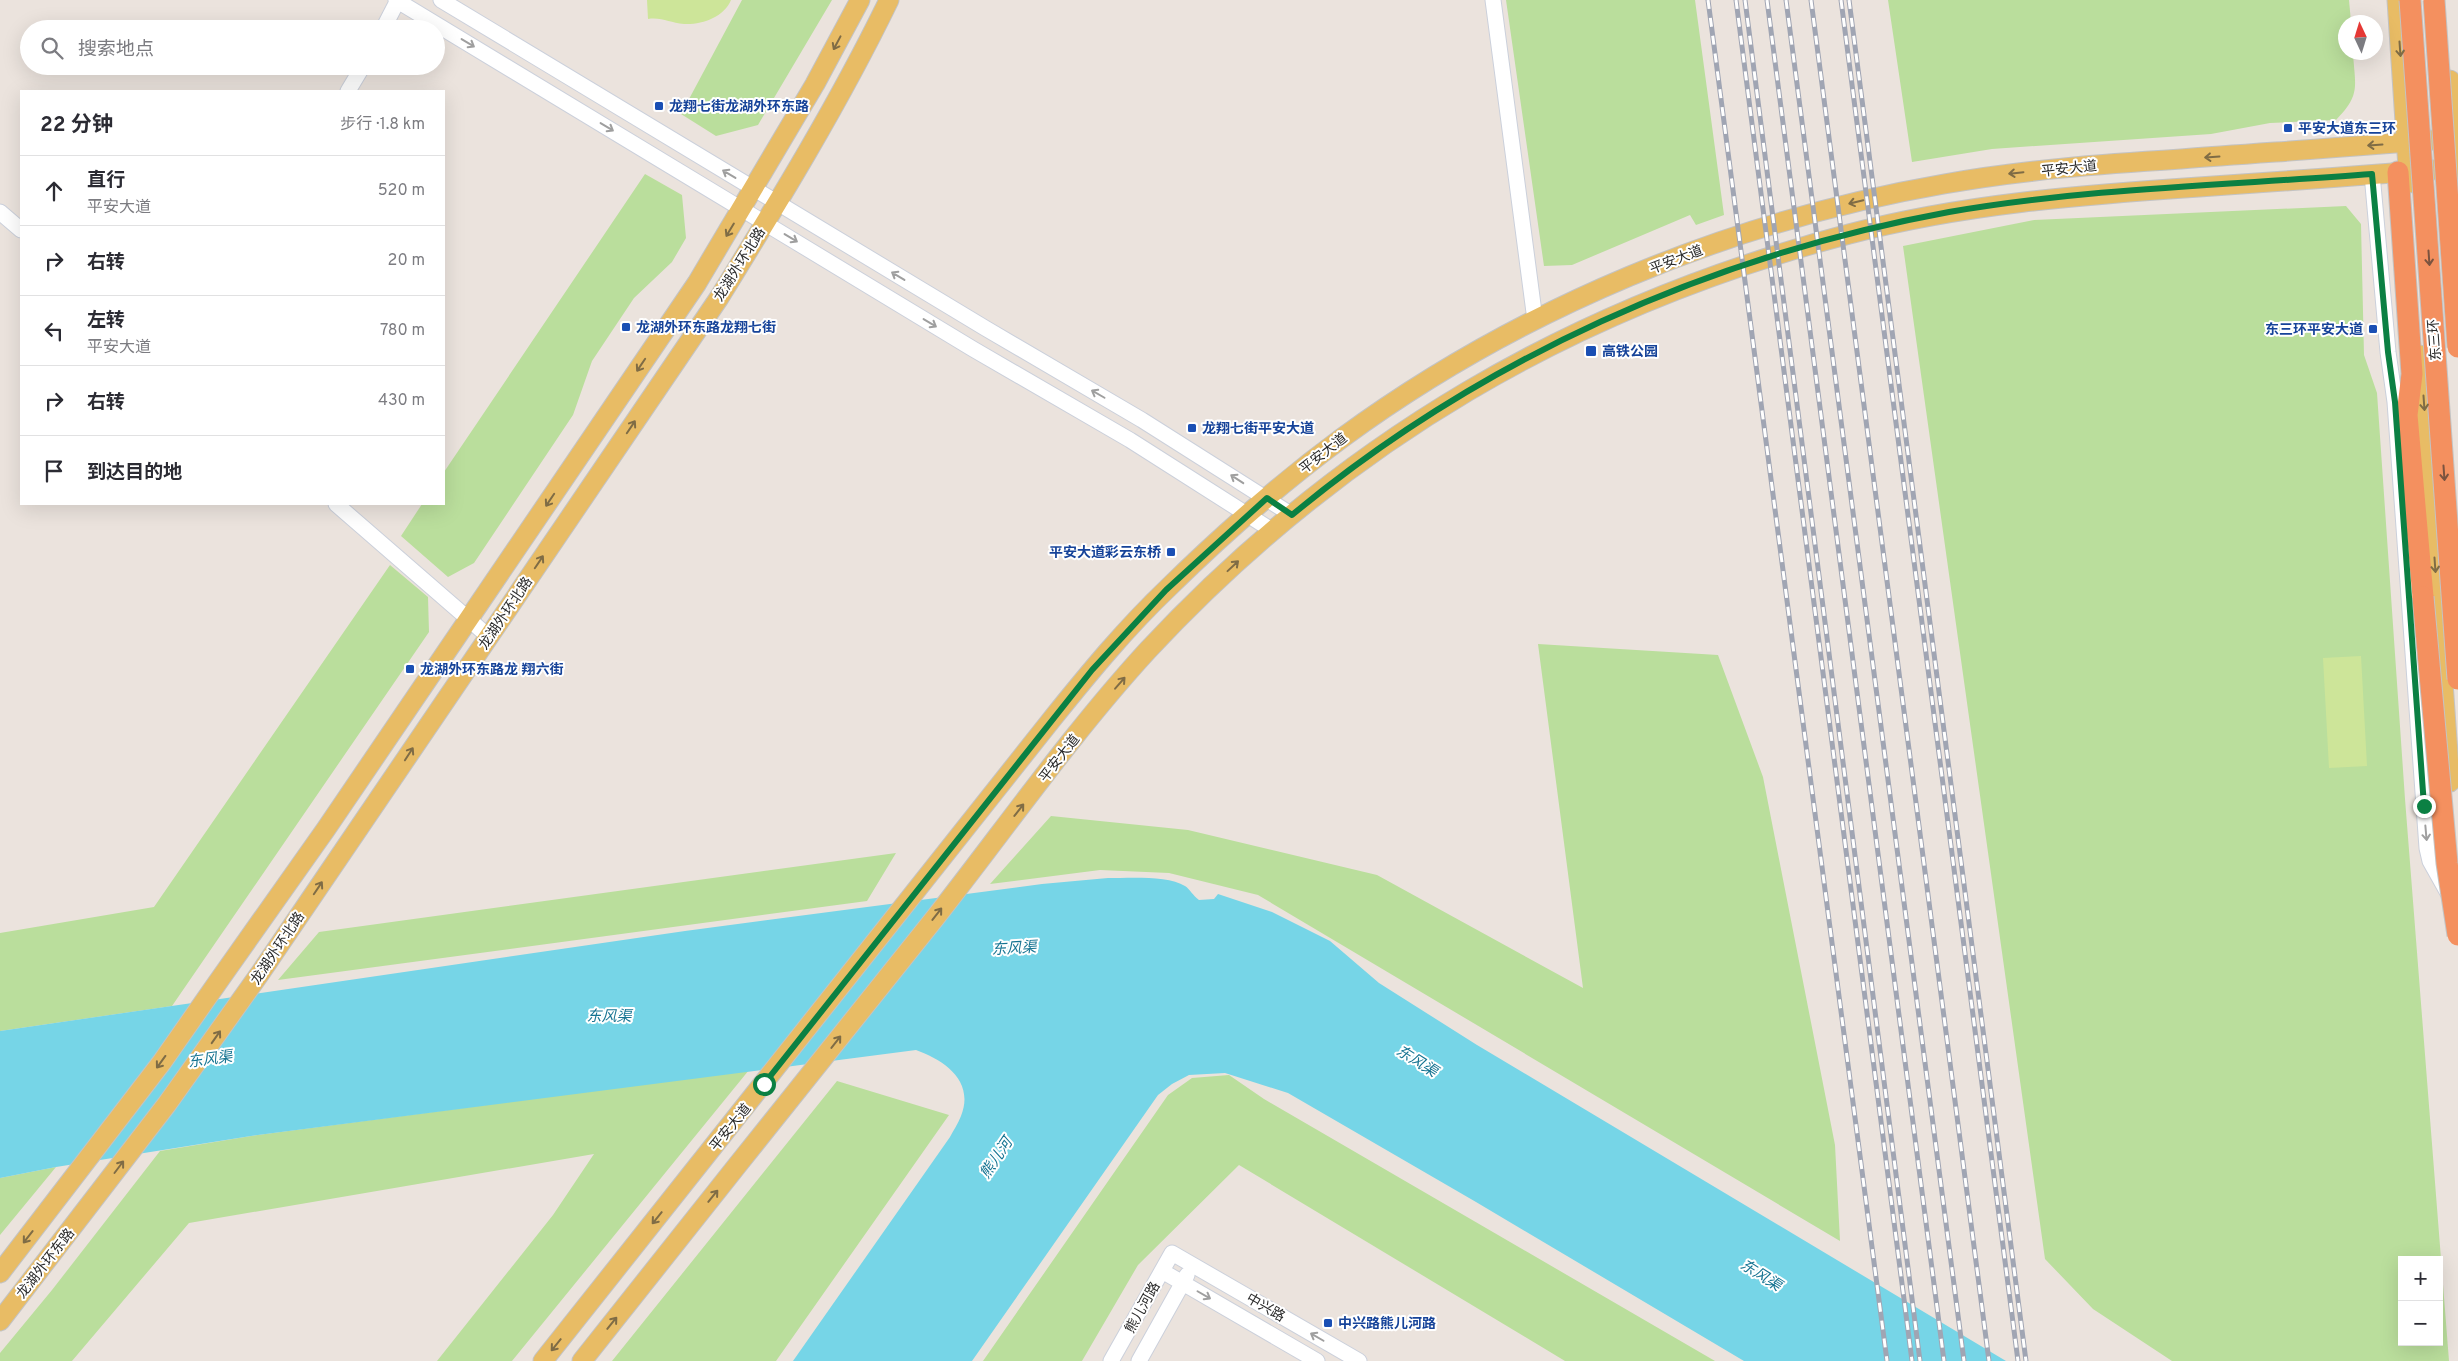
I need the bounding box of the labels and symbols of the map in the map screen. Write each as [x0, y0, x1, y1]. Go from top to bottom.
north arrow [2338, 15, 2383, 60]
one-way arrow [832, 35, 841, 50]
one-way arrow [460, 39, 474, 49]
one-way arrow [2396, 40, 2405, 56]
place label: 龙翔七街龙湖外环东路 [669, 98, 809, 116]
marker: 龙翔七街龙湖外环东路 [653, 100, 665, 112]
place label: 平安大道东三环 [2298, 120, 2396, 138]
marker: 平安大道东三环 [2282, 122, 2294, 134]
one-way arrow [599, 123, 613, 133]
one-way arrow [2367, 140, 2383, 150]
one-way arrow [2205, 152, 2221, 161]
street label: 平安大道 [2040, 158, 2098, 181]
one-way arrow [723, 168, 737, 178]
one-way arrow [2008, 168, 2024, 178]
one-way arrow [1848, 198, 1864, 207]
one-way arrow [725, 222, 735, 236]
street label: 龙湖外环北路 [710, 224, 770, 305]
one-way arrow [783, 234, 797, 244]
street label: 平安大道 [1647, 242, 1706, 278]
one-way arrow [2424, 250, 2433, 266]
one-way arrow [892, 270, 906, 280]
one-way arrow [923, 318, 937, 328]
street label: 东三环 [2426, 318, 2445, 361]
place label: 龙湖外环东路龙翔七街 [636, 319, 776, 337]
marker: 龙湖外环东路龙翔七街 [620, 321, 632, 333]
place label: 东三环平安大道 [2265, 321, 2363, 339]
marker: 东三环平安大道 [2367, 323, 2379, 335]
place label: 高铁公园 [1602, 343, 1658, 361]
marker: 高铁公园 [1584, 344, 1598, 358]
one-way arrow [636, 358, 646, 372]
one-way arrow [1092, 389, 1106, 399]
one-way arrow [2419, 395, 2428, 411]
one-way arrow [626, 420, 636, 434]
place label: 龙翔七街平安大道 [1202, 420, 1314, 438]
marker: 龙翔七街平安大道 [1186, 422, 1198, 434]
street label: 平安大道 [1297, 430, 1351, 478]
one-way arrow [2439, 464, 2448, 480]
one-way arrow [1230, 474, 1244, 484]
one-way arrow [544, 493, 555, 507]
place label: 平安大道彩云东桥 [1049, 544, 1161, 562]
marker: 平安大道彩云东桥 [1165, 546, 1177, 558]
one-way arrow [535, 555, 545, 569]
one-way arrow [2430, 557, 2439, 573]
one-way arrow [1227, 560, 1240, 572]
street label: 龙湖外环北路 [475, 574, 537, 653]
place label: 龙湖外环东路龙 翔六街 [420, 661, 564, 679]
marker: 龙湖外环东路龙 翔六街 [404, 663, 416, 675]
one-way arrow [1114, 676, 1126, 689]
street label: 平安大道 [1036, 732, 1084, 786]
one-way arrow [404, 747, 414, 761]
route end [2413, 795, 2436, 818]
one-way arrow [1014, 803, 1024, 817]
one-way arrow [2421, 825, 2431, 841]
one-way arrow [313, 882, 323, 896]
one-way arrow [932, 908, 943, 921]
street label: 龙湖外环北路 [247, 909, 309, 988]
water label: 东风渠 [991, 939, 1039, 960]
water label: 东风渠 [586, 1008, 633, 1027]
one-way arrow [211, 1030, 221, 1044]
one-way arrow [830, 1035, 841, 1048]
water label: 东风渠 [1392, 1042, 1442, 1083]
water label: 东风渠 [187, 1048, 236, 1073]
one-way arrow [156, 1055, 167, 1068]
route start [753, 1073, 776, 1096]
street label: 平安大道 [707, 1101, 755, 1155]
water label: 熊儿河 [977, 1132, 1019, 1183]
one-way arrow [114, 1161, 125, 1174]
one-way arrow [708, 1190, 719, 1203]
one-way arrow [652, 1211, 663, 1224]
street label: 龙湖外环东路 [13, 1225, 79, 1302]
one-way arrow [22, 1230, 33, 1243]
water label: 东风渠 [1736, 1256, 1786, 1297]
street label: 熊儿河路 [1121, 1279, 1164, 1336]
street label: 中兴路 [1243, 1290, 1288, 1326]
one-way arrow [1196, 1291, 1211, 1301]
place label: 中兴路熊儿河路 [1338, 1315, 1436, 1333]
one-way arrow [607, 1317, 618, 1330]
marker: 中兴路熊儿河路 [1322, 1317, 1334, 1329]
one-way arrow [1310, 1331, 1324, 1341]
one-way arrow [551, 1338, 562, 1351]

